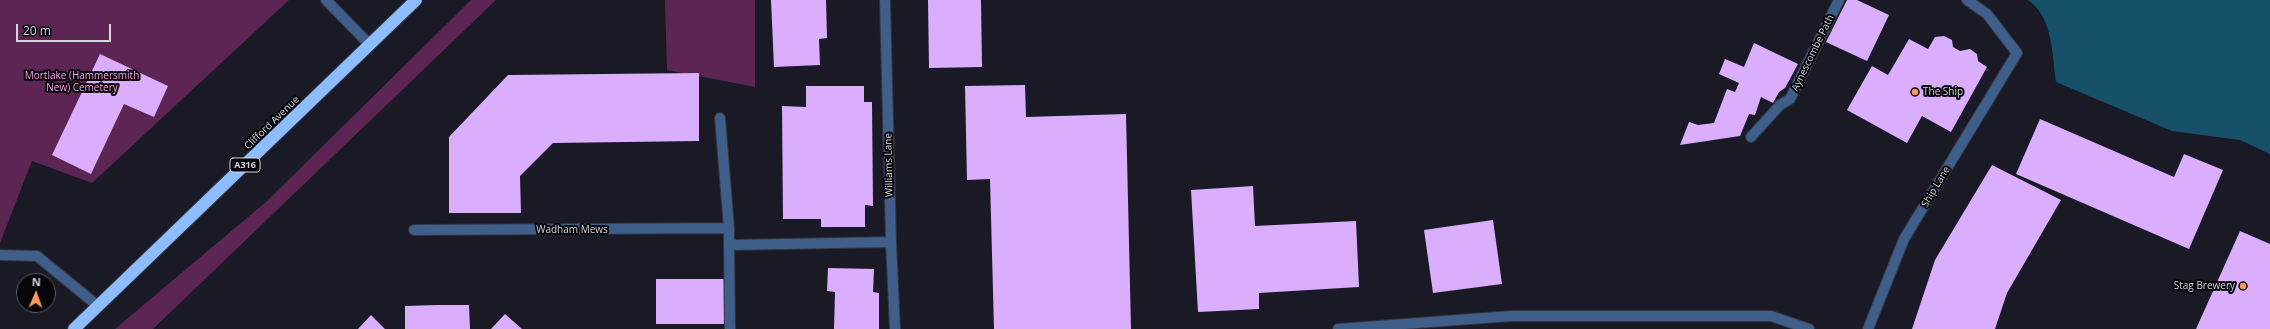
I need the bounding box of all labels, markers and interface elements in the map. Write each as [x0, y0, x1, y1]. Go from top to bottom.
street label: Aynescombe Path [1789, 13, 1837, 93]
scale bar [18, 16, 113, 42]
text: 20 m [23, 22, 51, 39]
park label: Mortlake (Hammersmith New) Cemetery [25, 70, 139, 94]
place label: The Ship [1923, 86, 1963, 98]
marker: The Ship [1910, 87, 1920, 97]
street label: Clifford Avenue [242, 94, 302, 152]
street label: Williams Lane [882, 133, 896, 197]
road number: A316 [230, 158, 260, 172]
street label: Ship Lane [1919, 164, 1953, 210]
street label: Wadham Mews [536, 224, 608, 236]
north arrow [16, 273, 56, 313]
text: N [32, 274, 41, 289]
place label: Stag Brewery [2174, 280, 2235, 292]
marker: Stag Brewery [2238, 281, 2248, 291]

